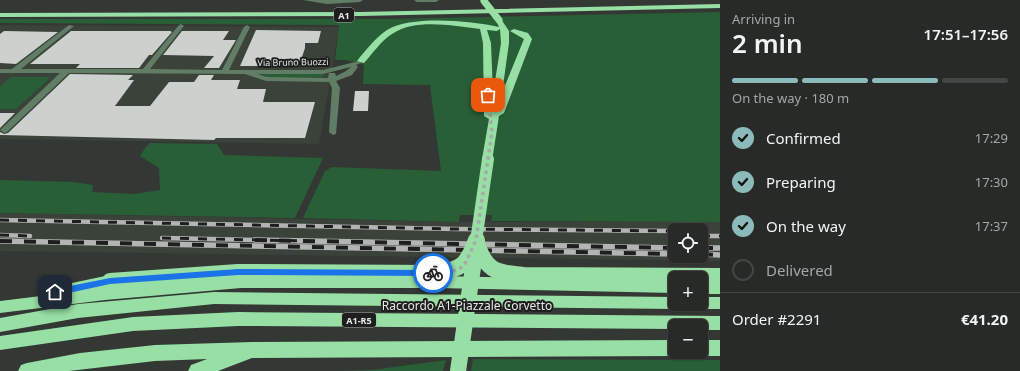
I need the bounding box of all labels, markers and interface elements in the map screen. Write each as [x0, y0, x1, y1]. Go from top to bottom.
road number: A1 [334, 8, 354, 22]
text: Arriving in [732, 10, 795, 28]
text: 17:51–17:56 [924, 24, 1008, 44]
text: 2 min [732, 25, 803, 61]
street label: Via Bruno Buozzi [257, 55, 329, 69]
pin [471, 78, 505, 112]
icon: bag [477, 84, 499, 106]
text: On the way · 180 m [732, 89, 849, 107]
icon: check [732, 127, 754, 149]
text: Confirmed [766, 128, 841, 148]
text: 17:29 [975, 129, 1008, 147]
icon: check [732, 171, 754, 193]
text: Preparing [766, 172, 836, 192]
text: 17:30 [975, 173, 1008, 191]
icon: check [732, 215, 754, 237]
text: On the way [766, 216, 846, 236]
text: 17:37 [975, 217, 1008, 235]
map controls [668, 223, 708, 359]
button: locate [668, 223, 708, 263]
courier [413, 253, 453, 293]
text: Delivered [766, 260, 833, 280]
icon: bike [422, 262, 444, 284]
button: + [668, 271, 708, 311]
pin [38, 275, 72, 309]
icon: home [44, 281, 66, 303]
street label: Raccordo A1-Piazzale Corvetto [382, 297, 552, 314]
text: Order #2291 [732, 309, 821, 329]
text: €41.20 [961, 309, 1008, 329]
road number: A1-R5 [342, 313, 376, 327]
button: − [668, 319, 708, 359]

